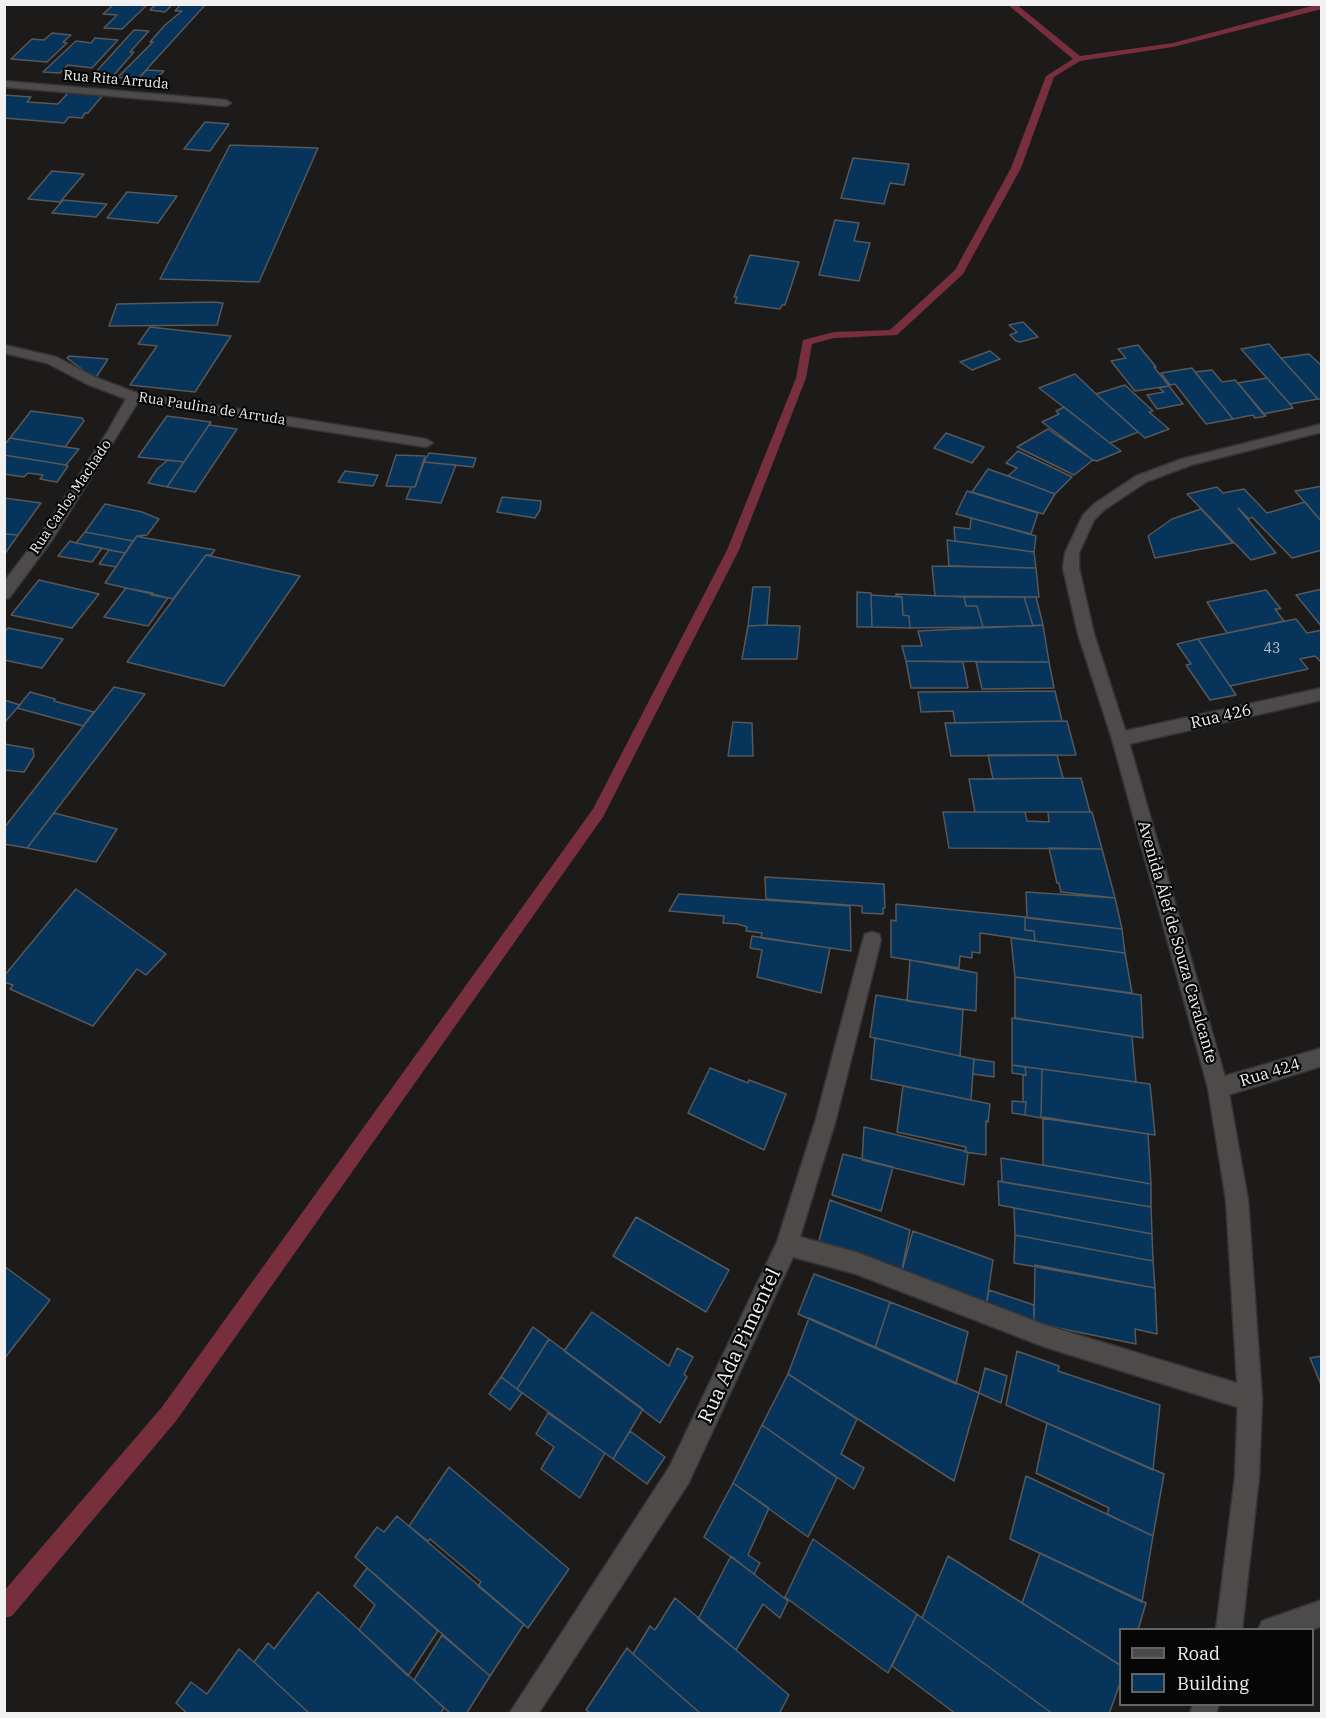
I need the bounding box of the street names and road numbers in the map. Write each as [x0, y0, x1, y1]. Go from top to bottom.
street label: Rua Rita Arruda [63, 67, 169, 93]
street label: Rua Paulina de Arruda [137, 389, 287, 429]
street label: Rua Carlos Machado [27, 437, 115, 557]
street label: Rua 426 [1189, 701, 1253, 733]
street label: Avenida Álef de Souza Cavalcante [1133, 819, 1221, 1065]
street label: Rua 424 [1238, 1055, 1302, 1091]
street label: Rua Ada Pimentel [694, 1265, 786, 1427]

